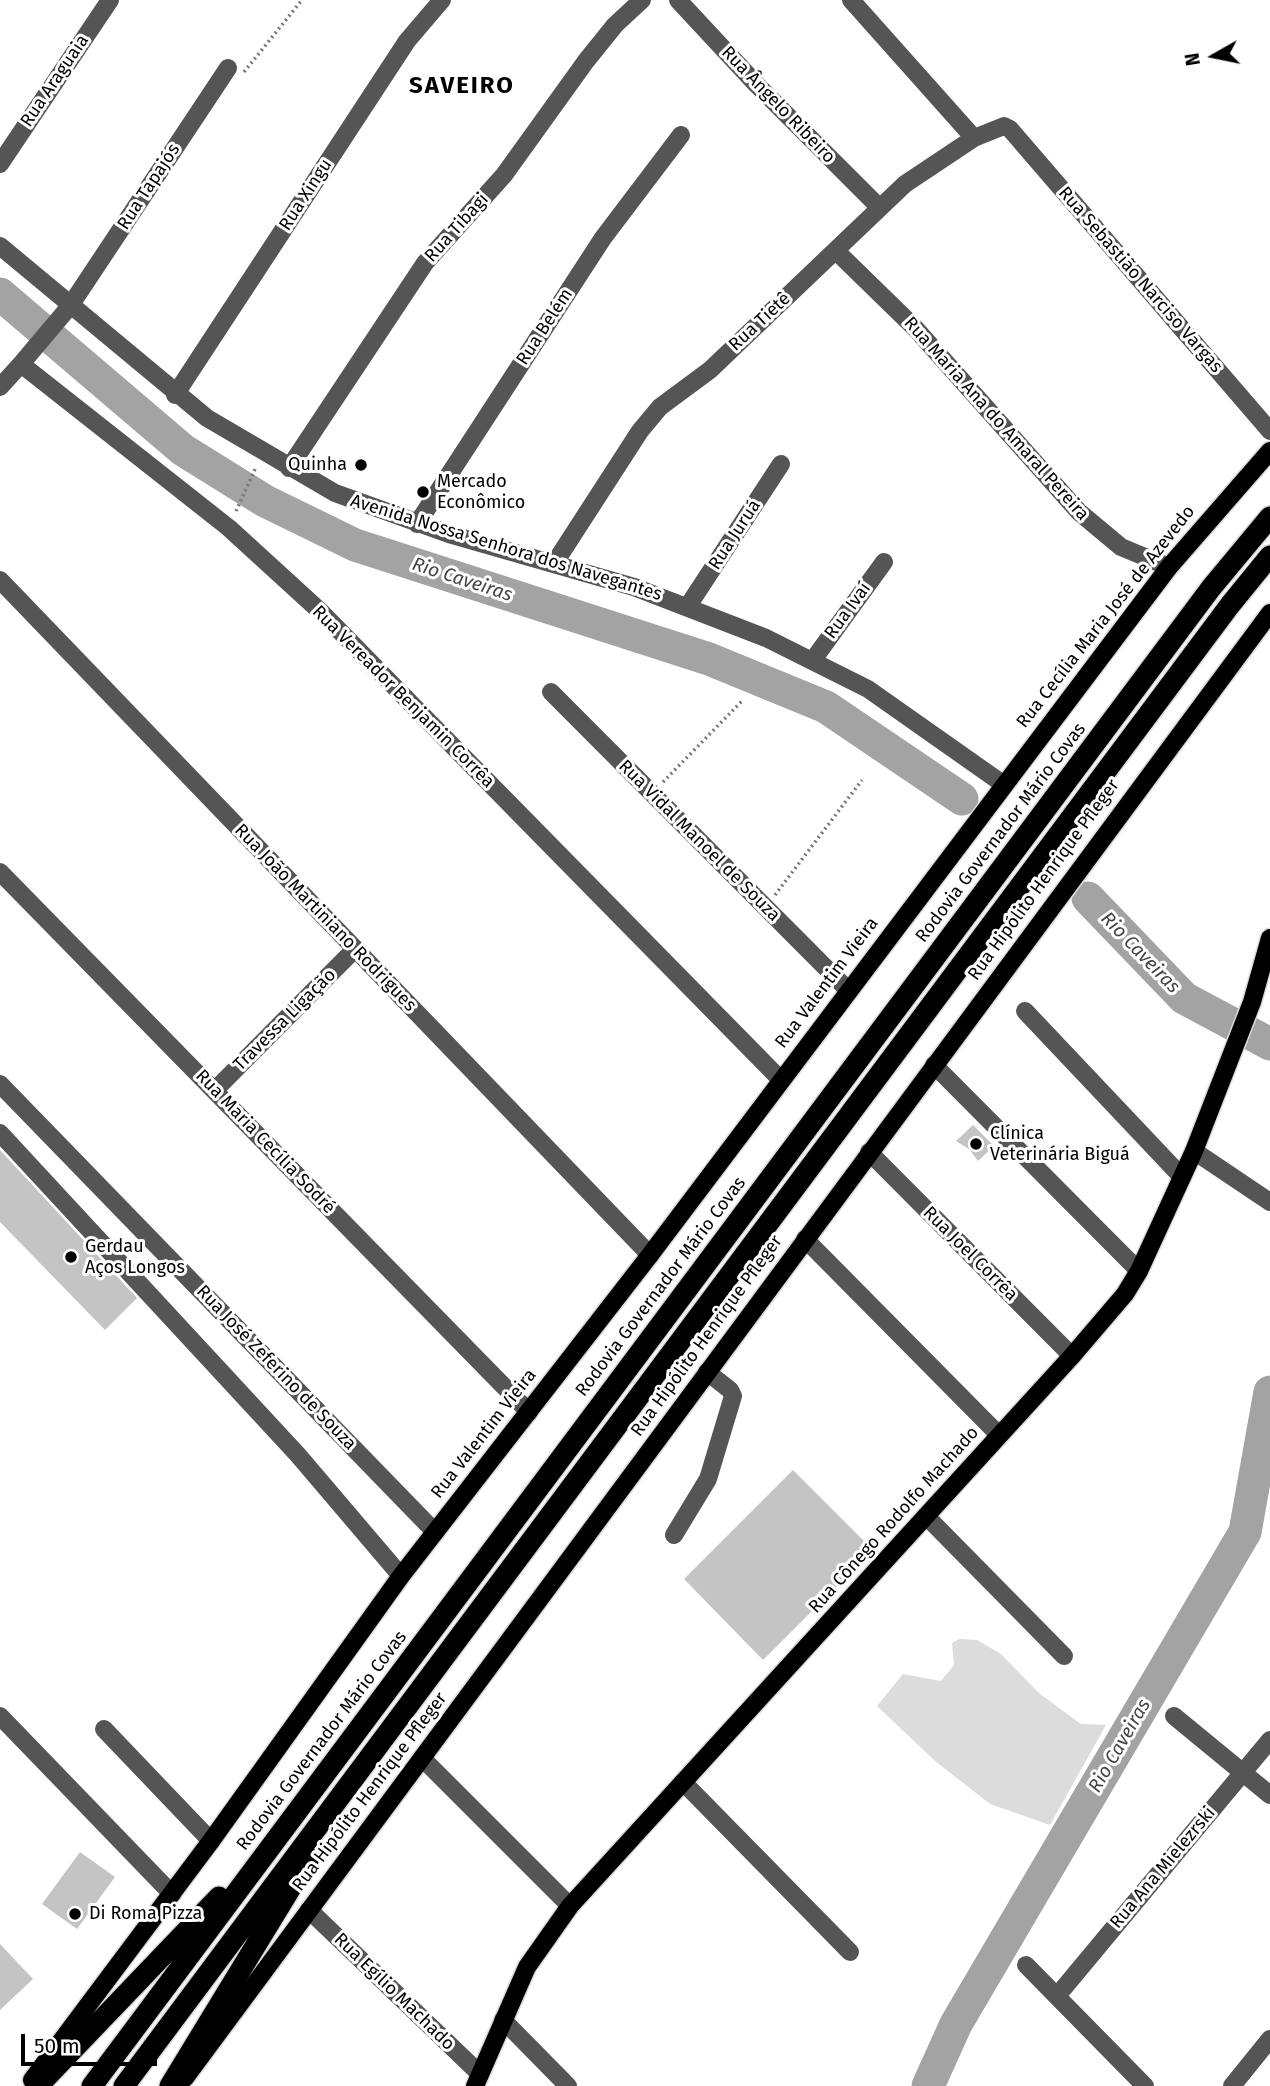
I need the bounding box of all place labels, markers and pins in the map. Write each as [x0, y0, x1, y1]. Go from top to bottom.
place label: Quinha [288, 454, 347, 476]
marker: Quinha [353, 457, 369, 473]
place label: Mercado Econômico [437, 471, 525, 514]
marker: Mercado Econômico [415, 484, 431, 500]
place label: Clínica Veterinária Biguá [990, 1123, 1130, 1166]
marker: Clínica Veterinária Biguá [968, 1136, 984, 1152]
place label: Gerdau Aços Longos [85, 1236, 185, 1278]
marker: Gerdau Aços Longos [63, 1249, 79, 1265]
place label: Di Roma Pizza [89, 1903, 202, 1925]
marker: Di Roma Pizza [67, 1906, 83, 1922]

